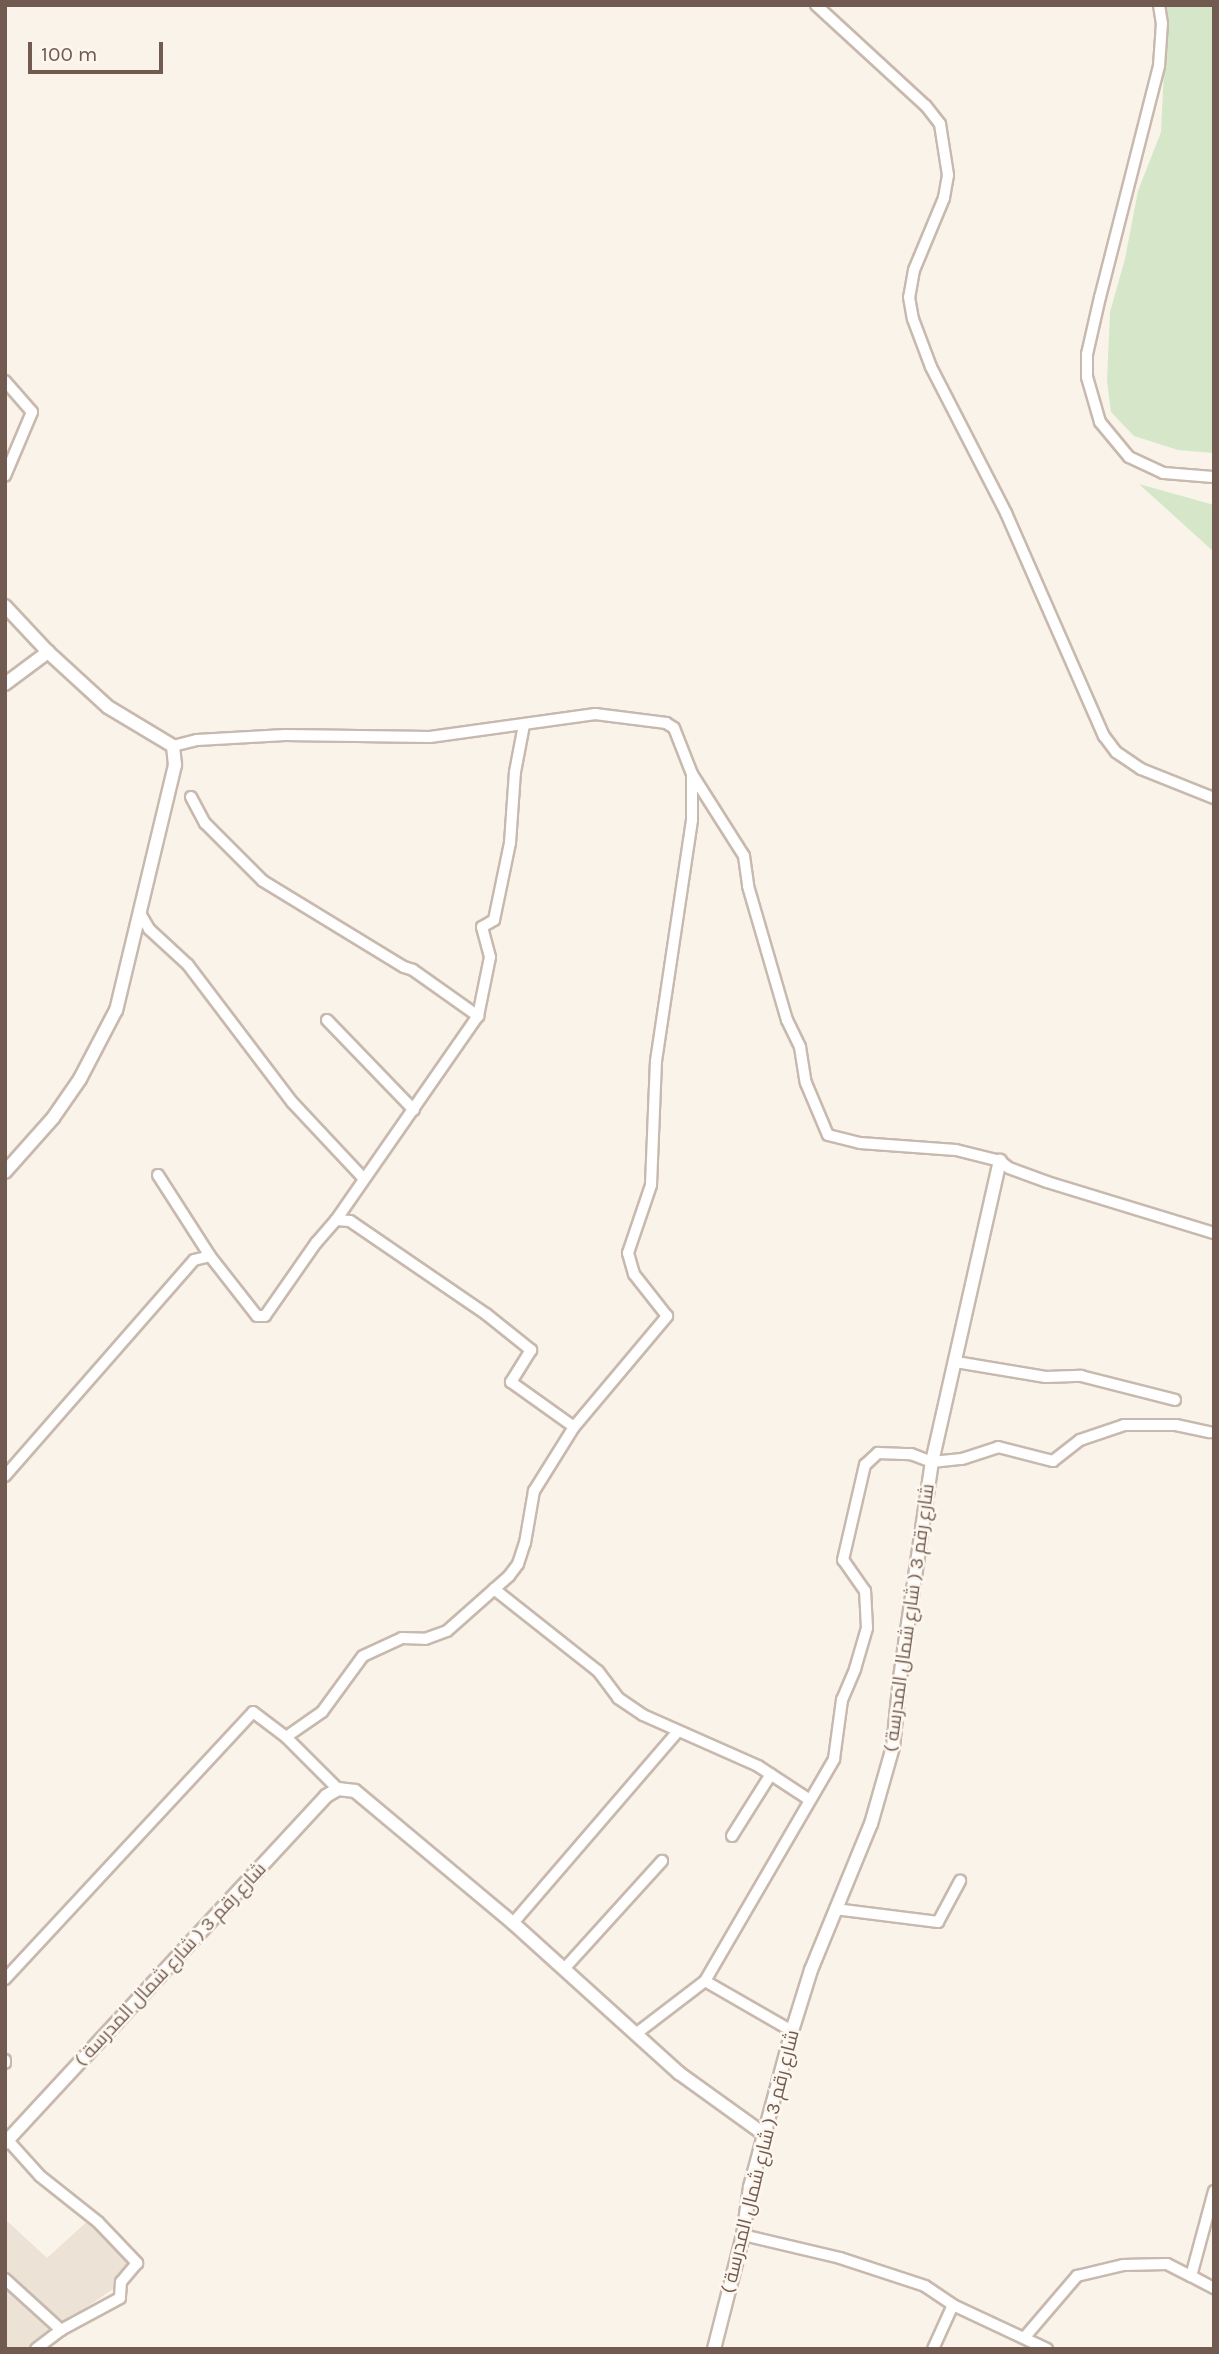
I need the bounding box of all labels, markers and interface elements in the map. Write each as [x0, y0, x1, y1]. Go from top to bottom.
scale bar [32, 28, 166, 72]
text: 100 m [41, 42, 98, 66]
street label: شارع رقم 3 ( شارع شمال المدرسة ) [880, 1482, 940, 1754]
street label: شارع رقم 3 ( شارع شمال المدرسة ) [70, 1858, 272, 2072]
street label: شارع رقم 3 ( شارع شمال المدرسة ) [717, 2028, 805, 2296]

